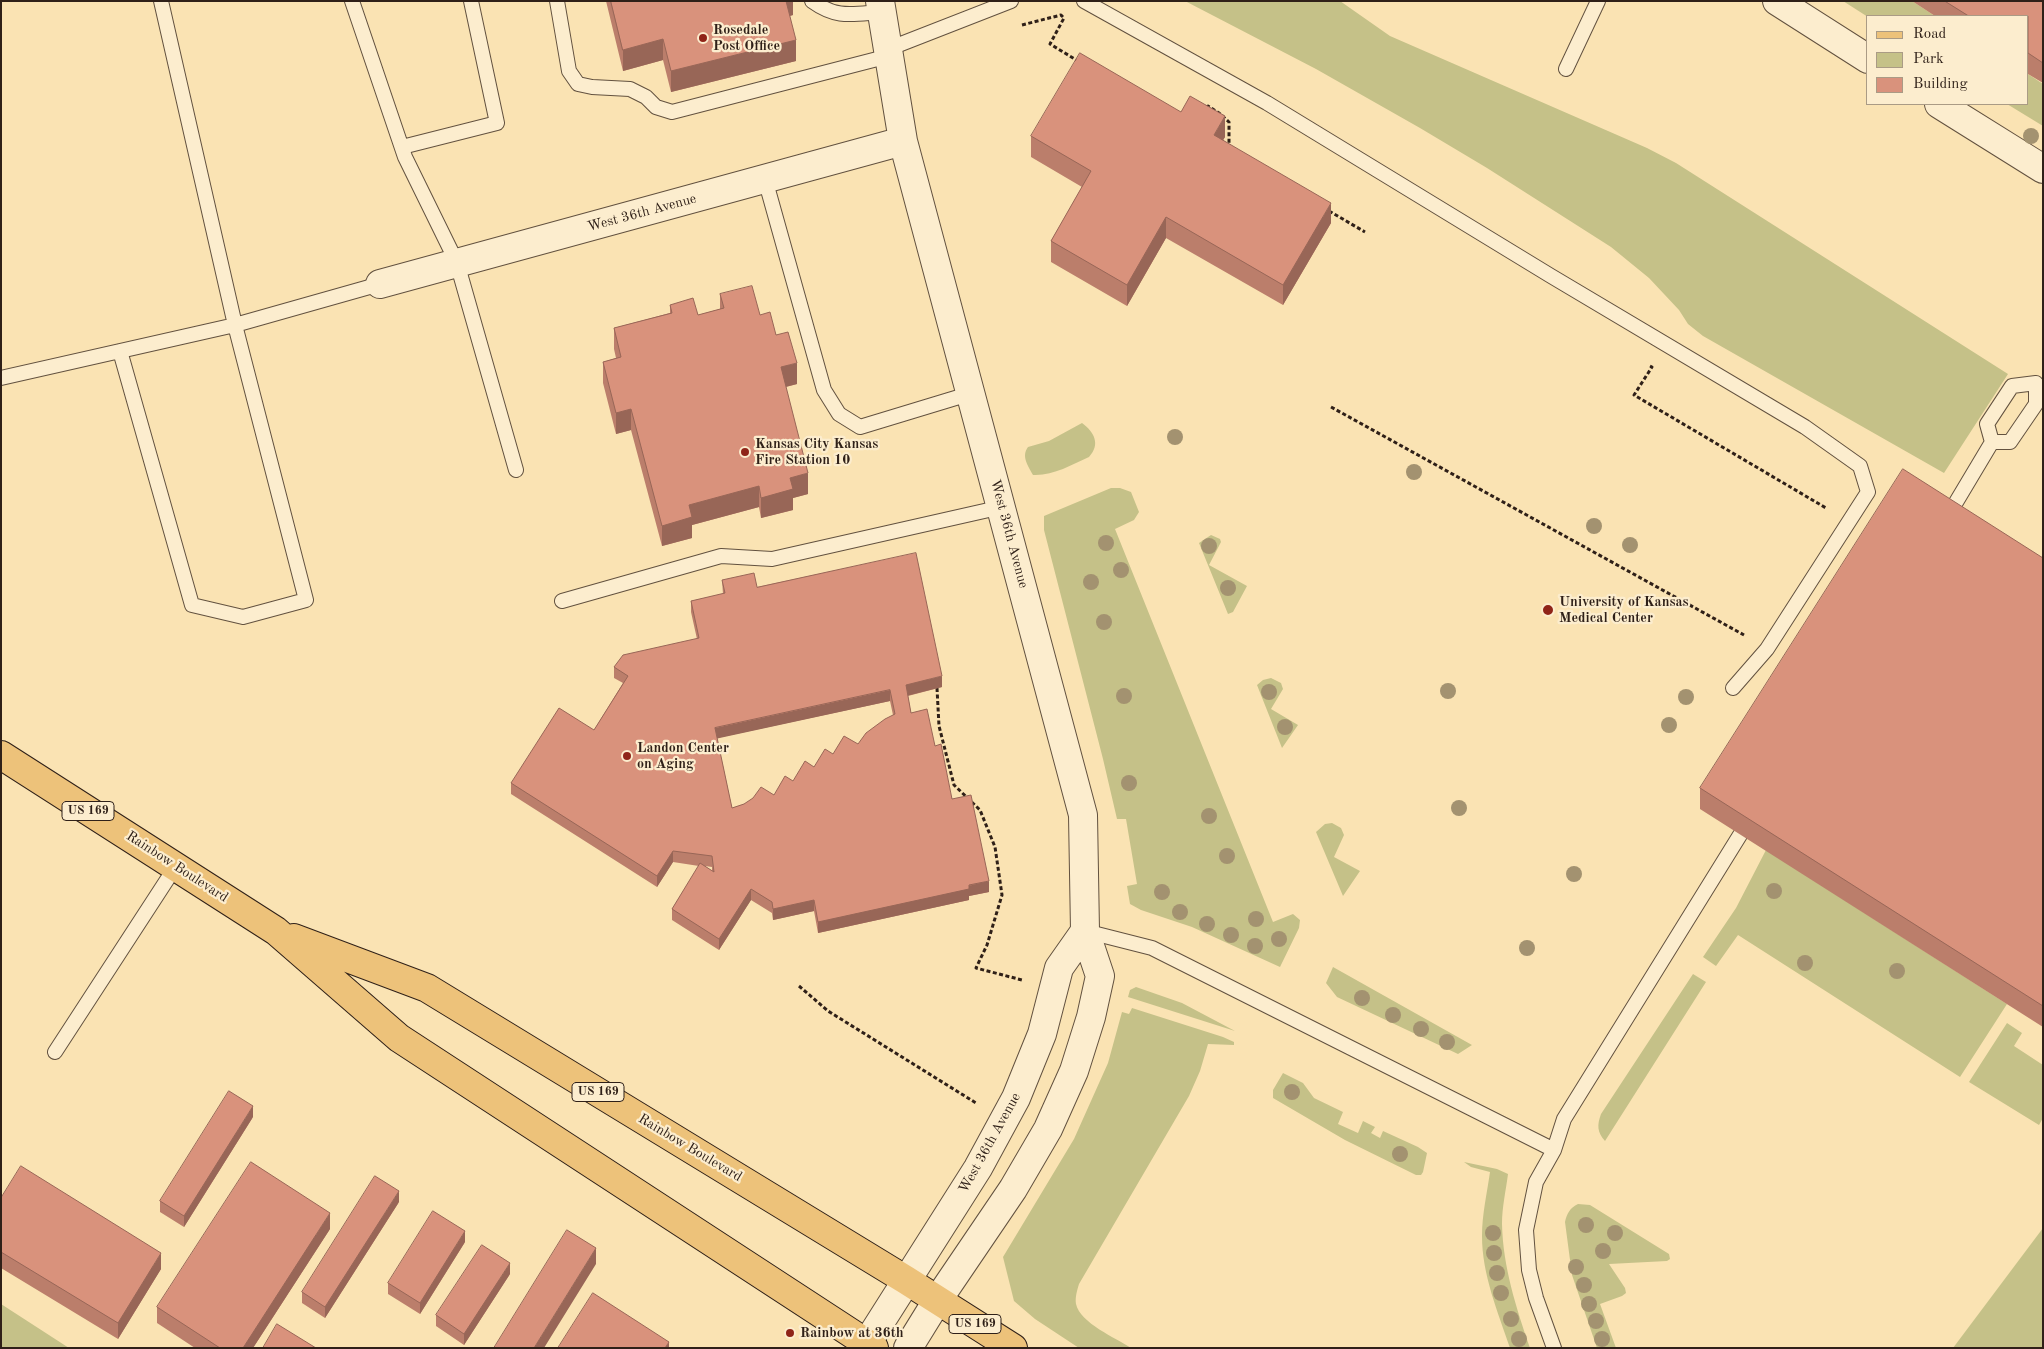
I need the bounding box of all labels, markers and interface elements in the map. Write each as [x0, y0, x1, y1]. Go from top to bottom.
legend [1866, 15, 2029, 105]
place label: Rosedale Post Office [713, 22, 780, 54]
text: Road [1913, 27, 1946, 42]
marker: Rosedale Post Office [697, 32, 709, 44]
text: Park [1913, 52, 1944, 67]
text: Building [1913, 77, 1968, 92]
street label: West 36th Avenue [586, 190, 698, 236]
place label: Kansas City Kansas Fire Station 10 [755, 436, 878, 468]
marker: Kansas City Kansas Fire Station 10 [739, 446, 751, 458]
street label: West 36th Avenue [986, 478, 1032, 590]
place label: University of Kansas Medical Center [1559, 594, 1689, 626]
marker: University of Kansas Medical Center [1541, 603, 1555, 617]
place label: Landon Center on Aging [637, 740, 729, 772]
marker: Landon Center on Aging [621, 750, 633, 762]
road number: US 169 [62, 801, 114, 820]
street label: Rainbow Boulevard [123, 828, 231, 906]
road number: US 169 [572, 1082, 624, 1102]
street label: West 36th Avenue [955, 1090, 1025, 1196]
street label: Rainbow Boulevard [635, 1110, 745, 1186]
road number: US 169 [949, 1315, 1001, 1334]
place label: Rainbow at 36th [800, 1325, 904, 1341]
marker: Rainbow at 36th [784, 1327, 796, 1339]

